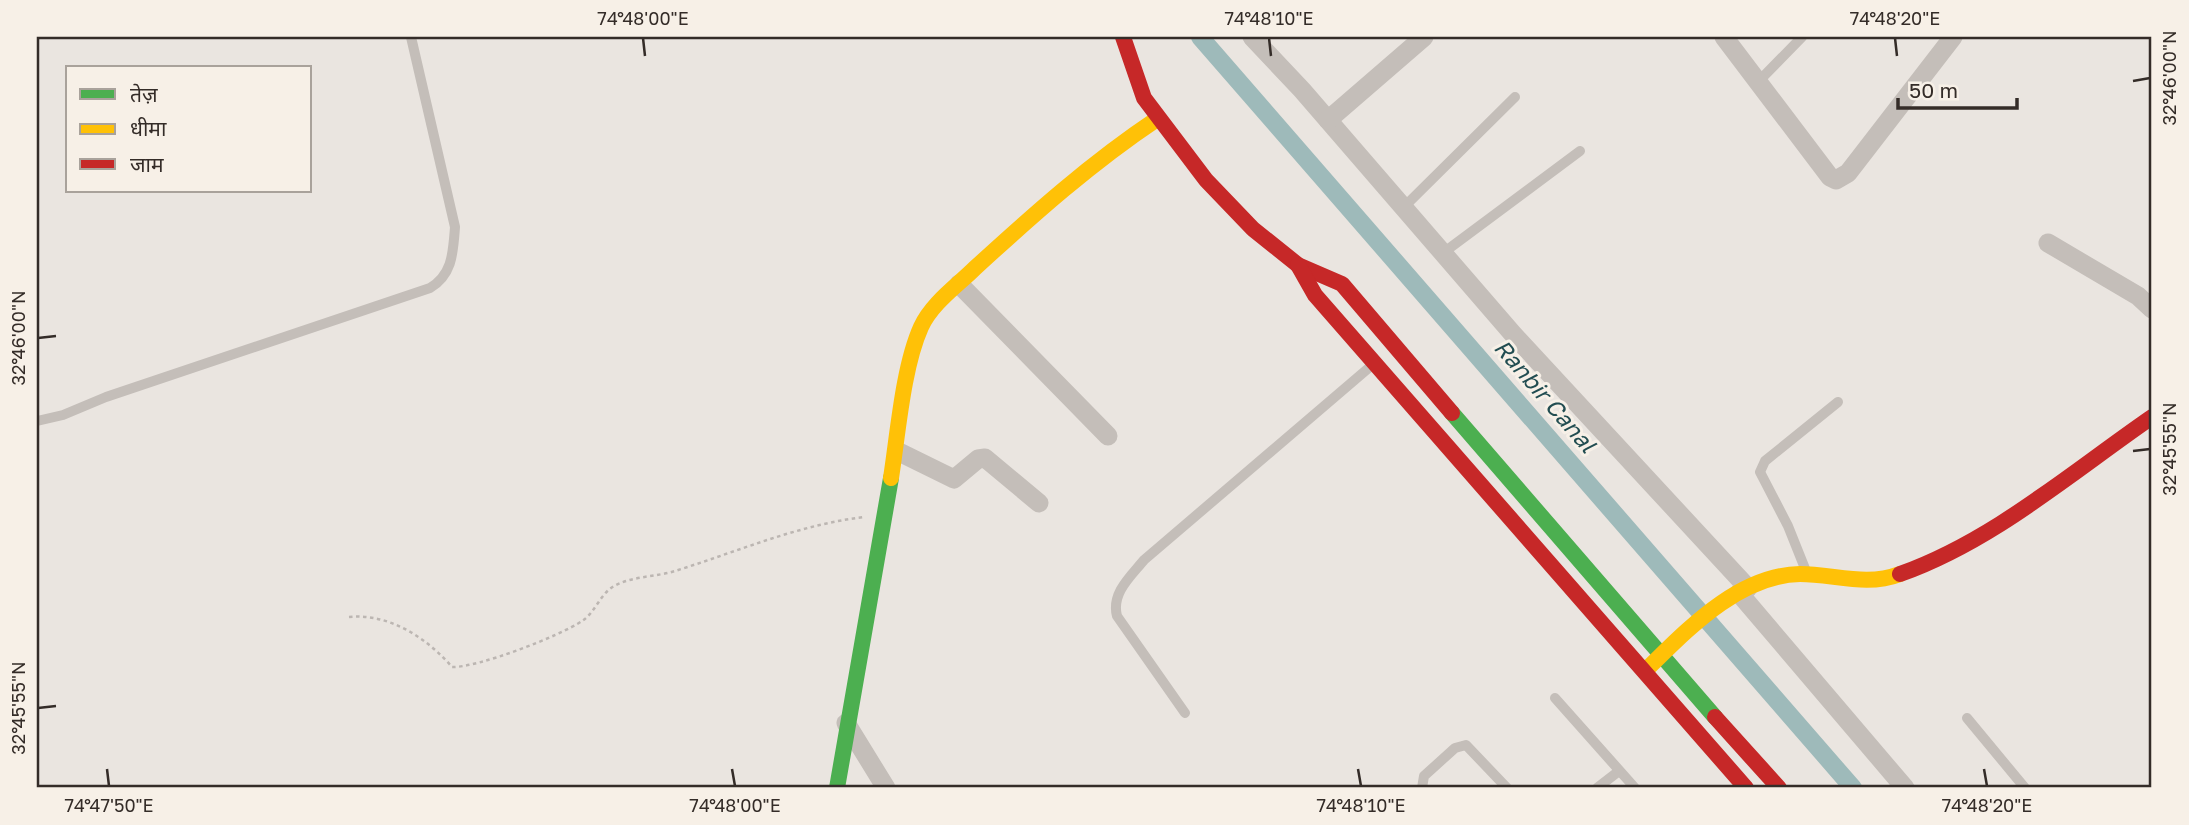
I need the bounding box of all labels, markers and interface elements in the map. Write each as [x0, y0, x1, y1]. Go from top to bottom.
text: 74°48'00"E [597, 7, 689, 29]
text: 74°48'10"E [1225, 7, 1313, 29]
text: 74°48'20"E [1850, 7, 1940, 29]
text: 32°46'00"N [2158, 30, 2180, 126]
legend [66, 66, 312, 192]
scale bar [1898, 66, 2018, 110]
text: 50 m [1909, 77, 1958, 103]
text: तेज़ [130, 81, 158, 107]
text: धीमा [130, 115, 167, 141]
text: जाम [130, 151, 164, 177]
text: 32°46'00"N [7, 290, 29, 386]
water label: Ranbir Canal [1489, 333, 1604, 459]
text: 32°45'55"N [2158, 402, 2180, 496]
text: 32°45'55"N [7, 661, 29, 755]
text: 74°47'50"E [64, 794, 154, 816]
text: 74°48'00"E [689, 794, 781, 816]
text: 74°48'10"E [1317, 794, 1405, 816]
text: 74°48'20"E [1942, 794, 2032, 816]

